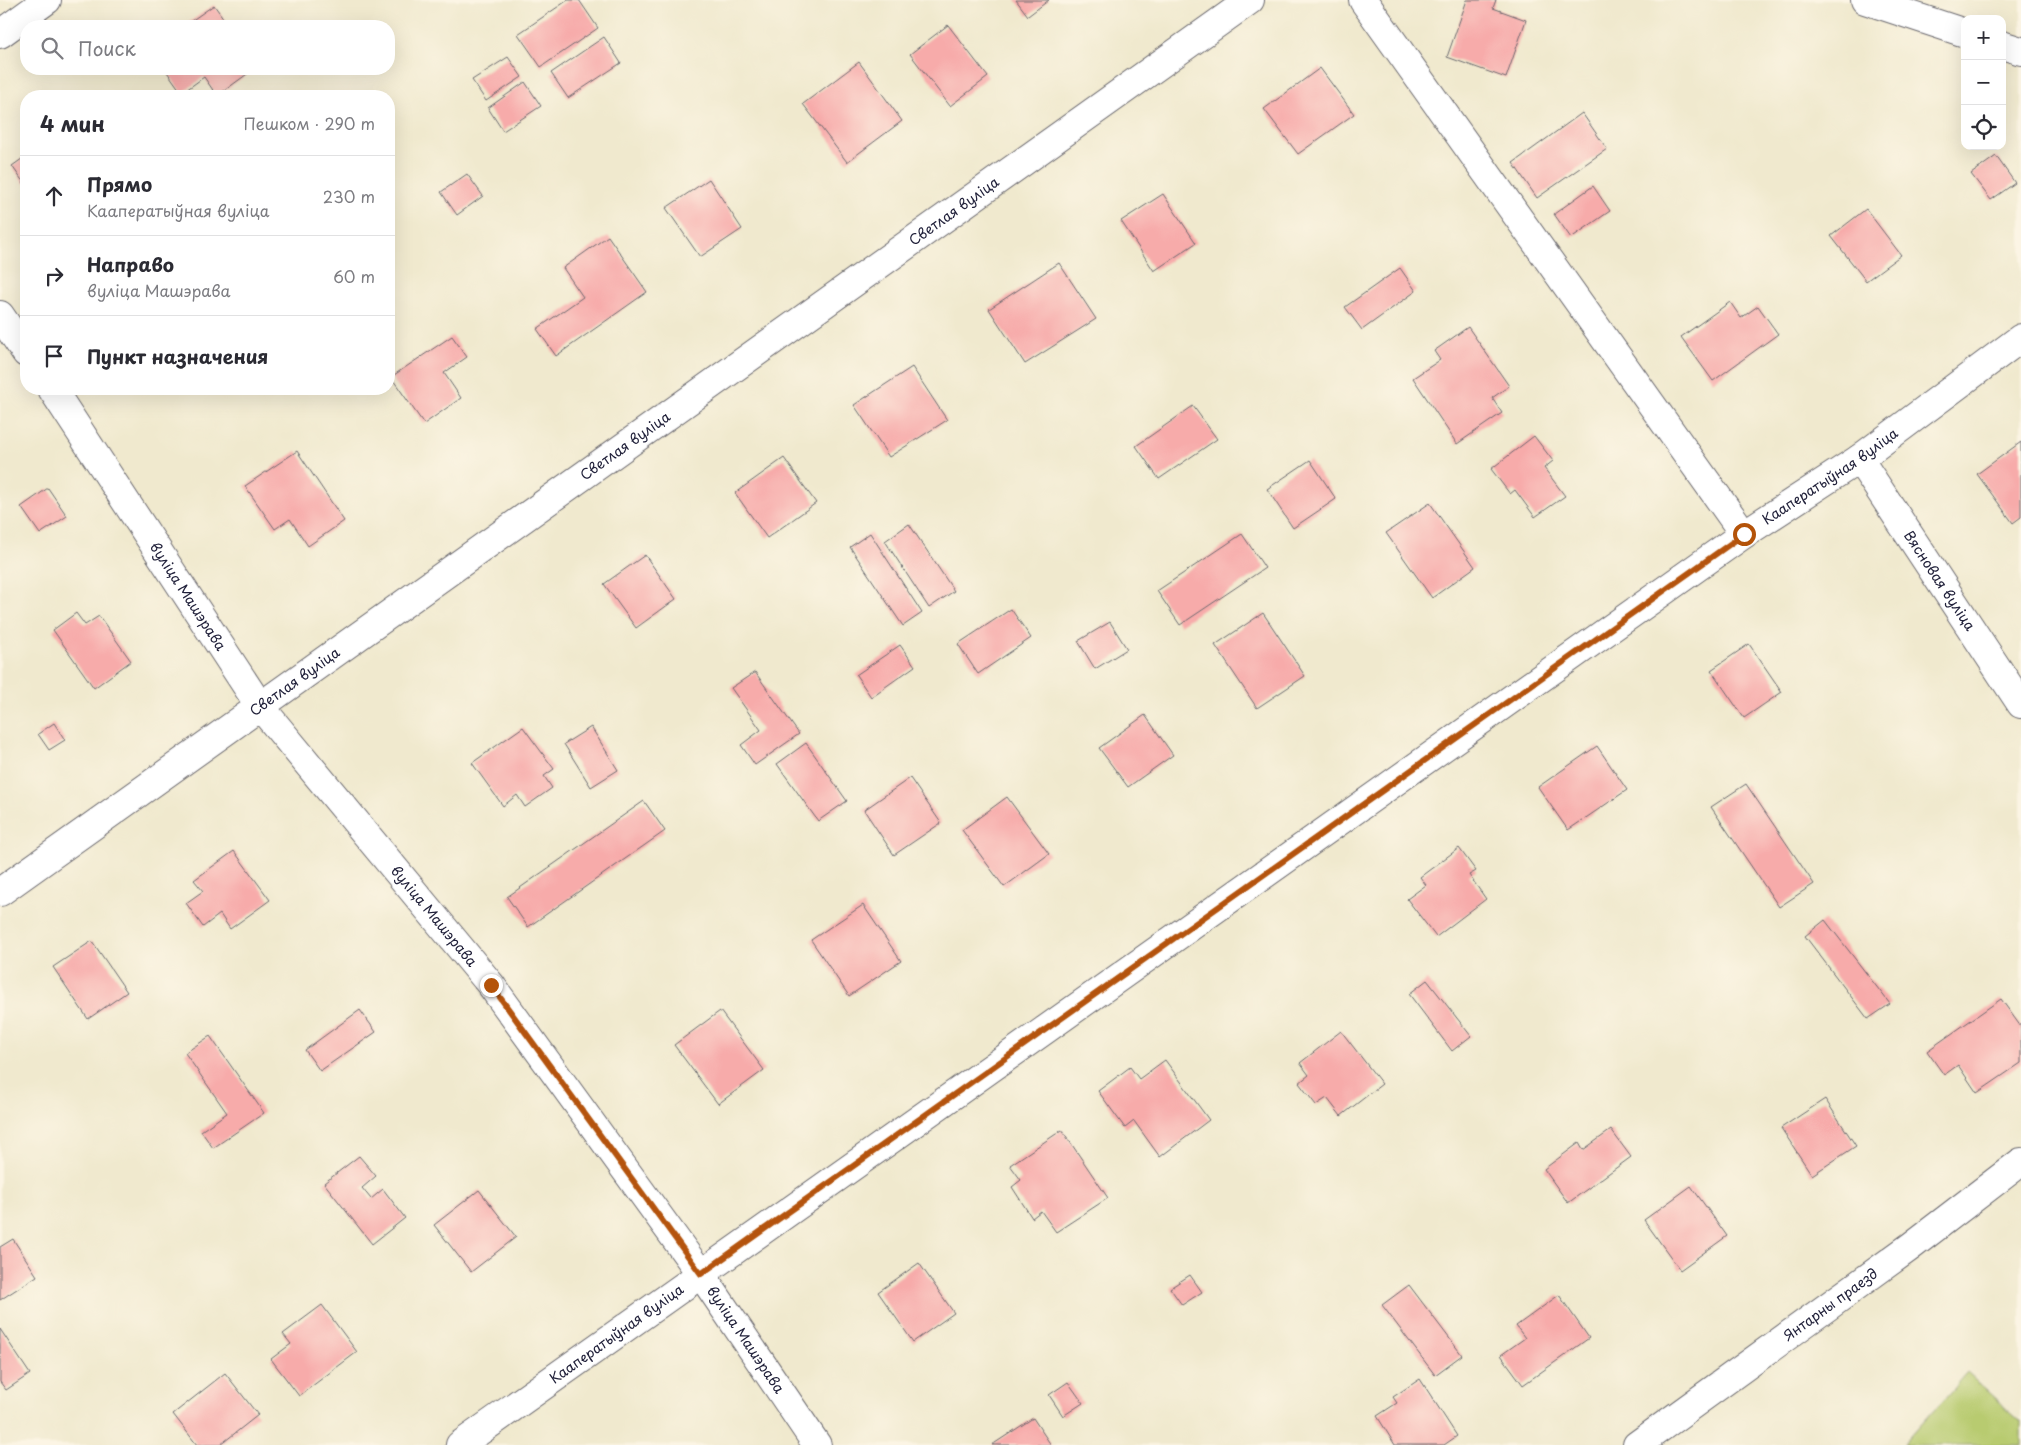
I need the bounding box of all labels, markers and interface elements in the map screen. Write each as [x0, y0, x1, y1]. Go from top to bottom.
map controls [1961, 15, 2006, 150]
button: + [1961, 15, 2006, 60]
search box [20, 20, 395, 75]
icon: search [38, 34, 66, 62]
text: Поиск [78, 34, 136, 62]
button: − [1961, 60, 2006, 105]
button: locate [1961, 105, 2006, 150]
text: 4 мин [40, 107, 105, 139]
text: Пешком · 290 m [244, 111, 375, 135]
text: Прямо [87, 170, 152, 198]
street label: Светлая вуліца [904, 171, 1004, 250]
icon: ahead [40, 182, 68, 210]
text: 230 m [323, 184, 375, 208]
text: Кааператыўная вуліца [87, 198, 270, 222]
text: Направо [87, 250, 174, 278]
icon: right [40, 262, 68, 290]
text: 60 m [333, 264, 375, 288]
text: вуліца Машэрава [87, 278, 231, 302]
icon: arrive [40, 342, 68, 370]
text: Пункт назначения [87, 342, 268, 370]
street label: Светлая вуліца [575, 406, 675, 485]
street label: Кааператыўная вуліца [1758, 422, 1902, 529]
route start [1733, 523, 1756, 546]
street label: Вясновая вуліца [1899, 526, 1981, 635]
street label: вуліца Машэрава [145, 538, 232, 655]
street label: Светлая вуліца [245, 642, 344, 721]
street label: вуліца Машэрава [386, 861, 483, 971]
route end [480, 974, 503, 997]
street label: Янтарны праезд [1779, 1263, 1882, 1346]
street label: Кааператыўная вуліца [545, 1278, 688, 1388]
street label: вуліца Машэрава [702, 1281, 790, 1397]

